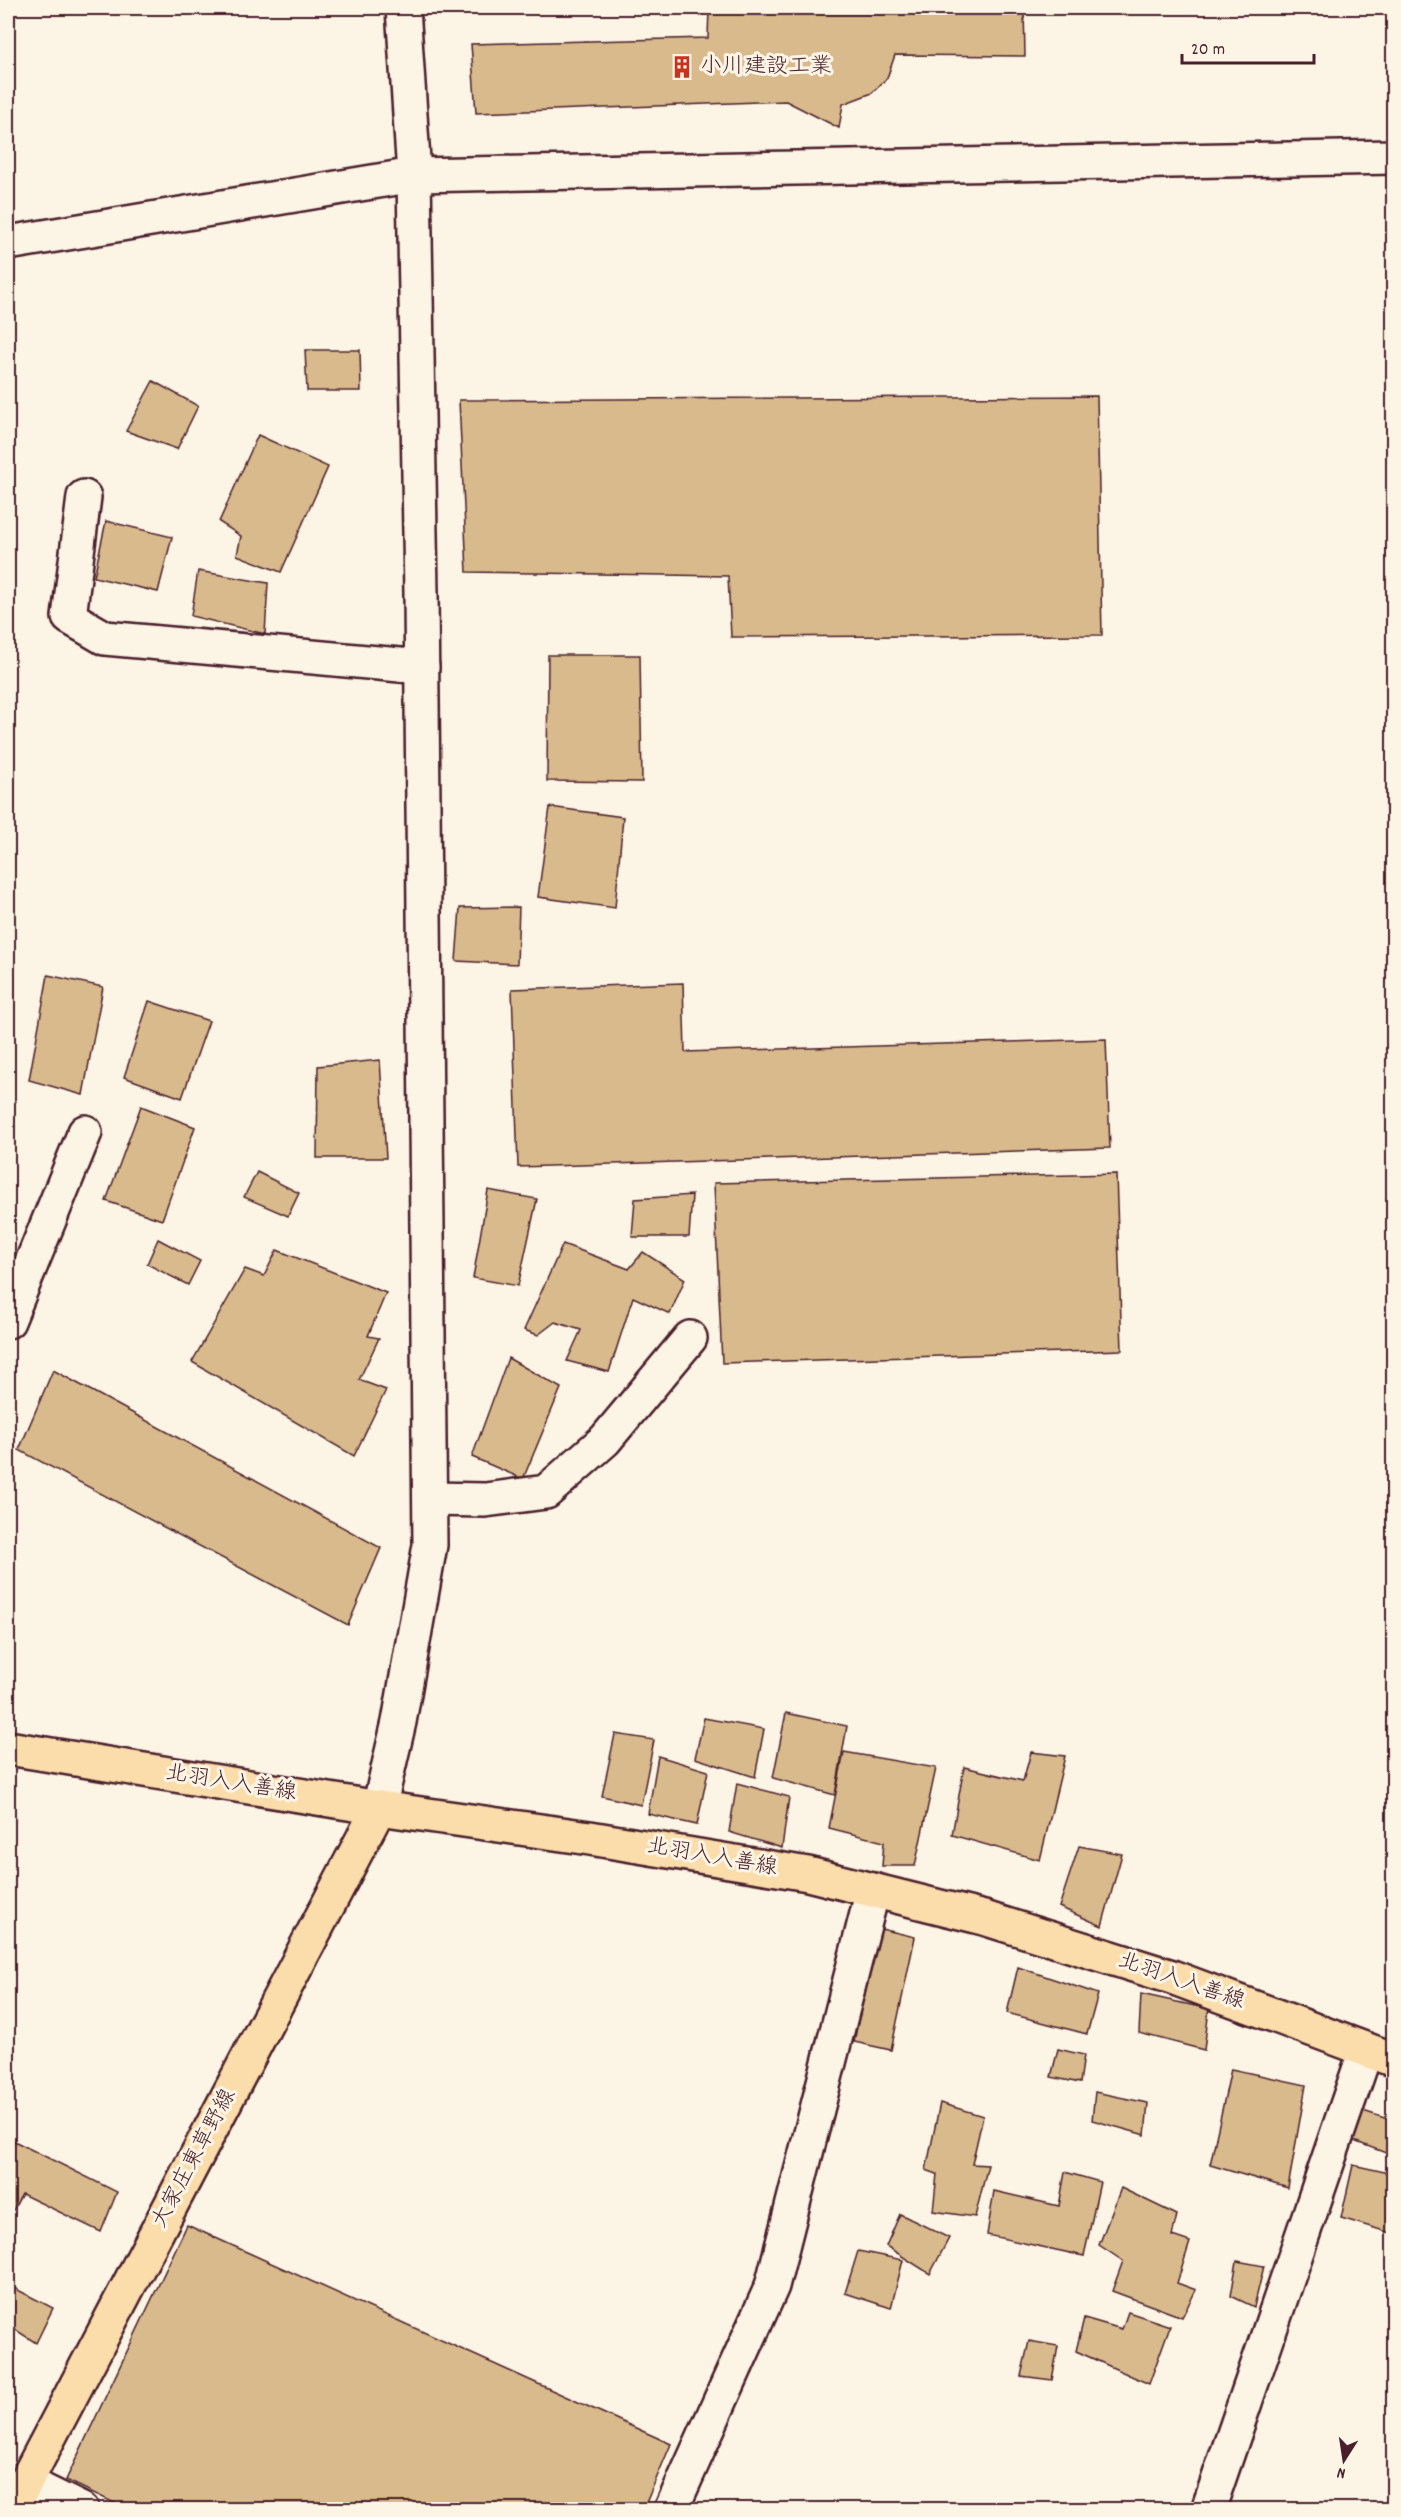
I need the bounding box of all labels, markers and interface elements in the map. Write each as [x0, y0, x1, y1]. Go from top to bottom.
scale bar [1182, 27, 1314, 65]
text: 20 m [1191, 38, 1225, 63]
place label: 小川建設工業 [700, 52, 832, 83]
building icon: 小川建設工業 [669, 54, 695, 80]
street label: 北羽入入善線 [163, 1758, 299, 1810]
street label: 北羽入入善線 [644, 1831, 780, 1885]
street label: 北羽入入善線 [1114, 1946, 1248, 2018]
street label: 大家庄東草野線 [145, 2084, 245, 2234]
north arrow [1314, 2430, 1374, 2490]
text: N [1335, 2460, 1348, 2484]

